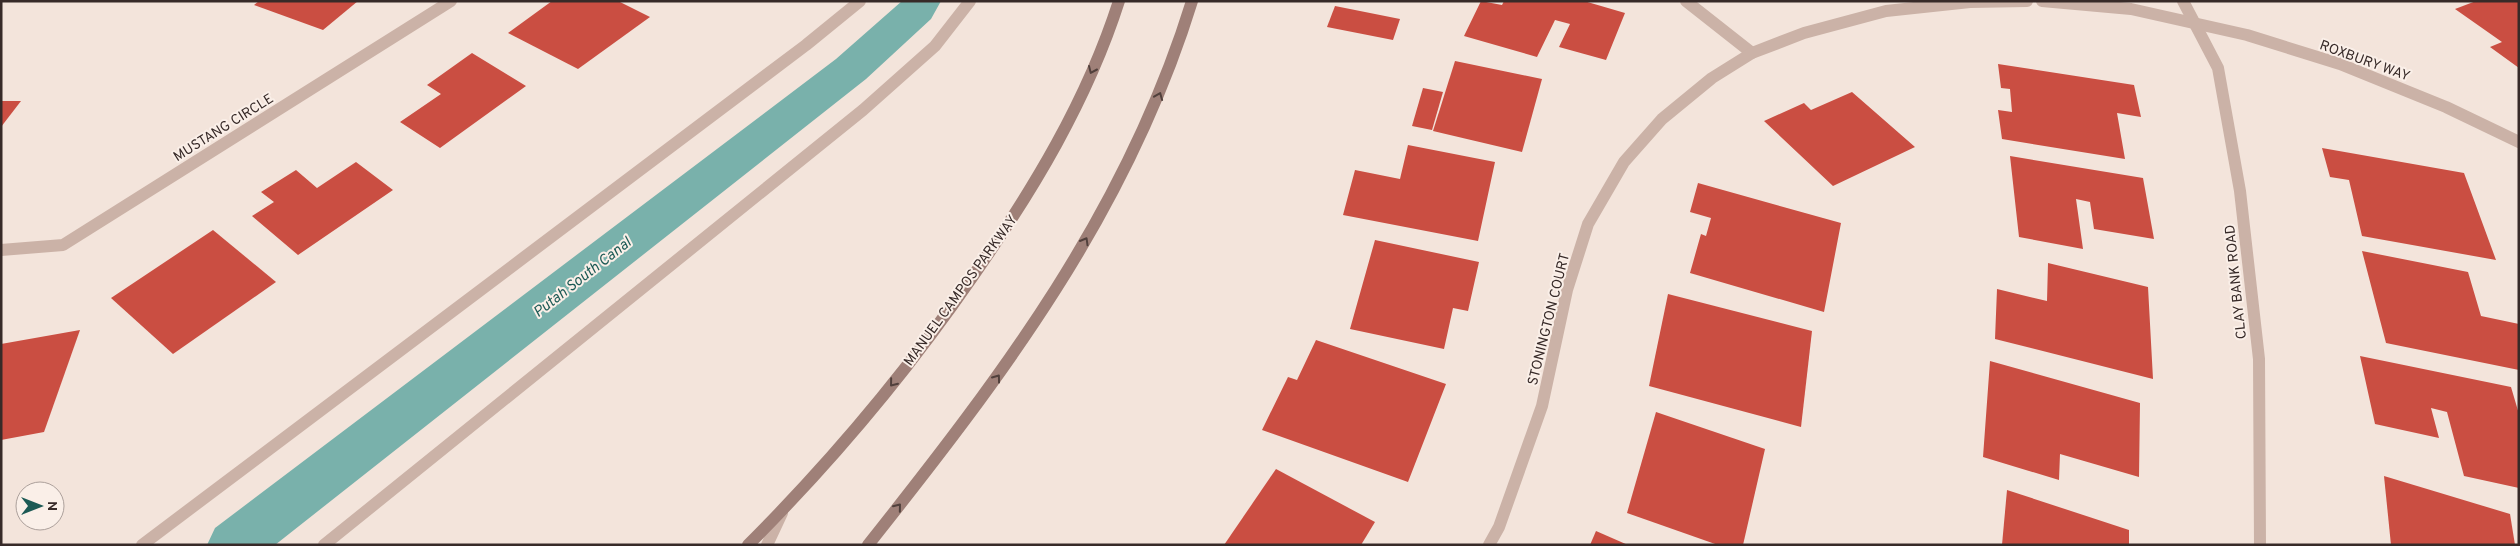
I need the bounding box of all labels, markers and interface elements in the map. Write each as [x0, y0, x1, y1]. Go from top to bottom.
street label: ROXBURY WAY [2317, 37, 2412, 86]
one-way arrow [1088, 65, 1099, 74]
street label: MUSTANG CIRCLE [171, 91, 277, 166]
one-way arrow [1153, 93, 1163, 101]
street label: MANUEL CAMPOS PARKWAY [901, 212, 1022, 370]
street label: CLAY BANK ROAD [2222, 224, 2251, 340]
water label: Putah South Canal [530, 233, 637, 322]
one-way arrow [1078, 238, 1088, 247]
street label: STONINGTON COURT [1525, 251, 1574, 387]
one-way arrow [991, 374, 1000, 384]
one-way arrow [890, 377, 898, 386]
north arrow [15, 481, 65, 531]
text: N [43, 501, 60, 511]
one-way arrow [893, 503, 902, 512]

